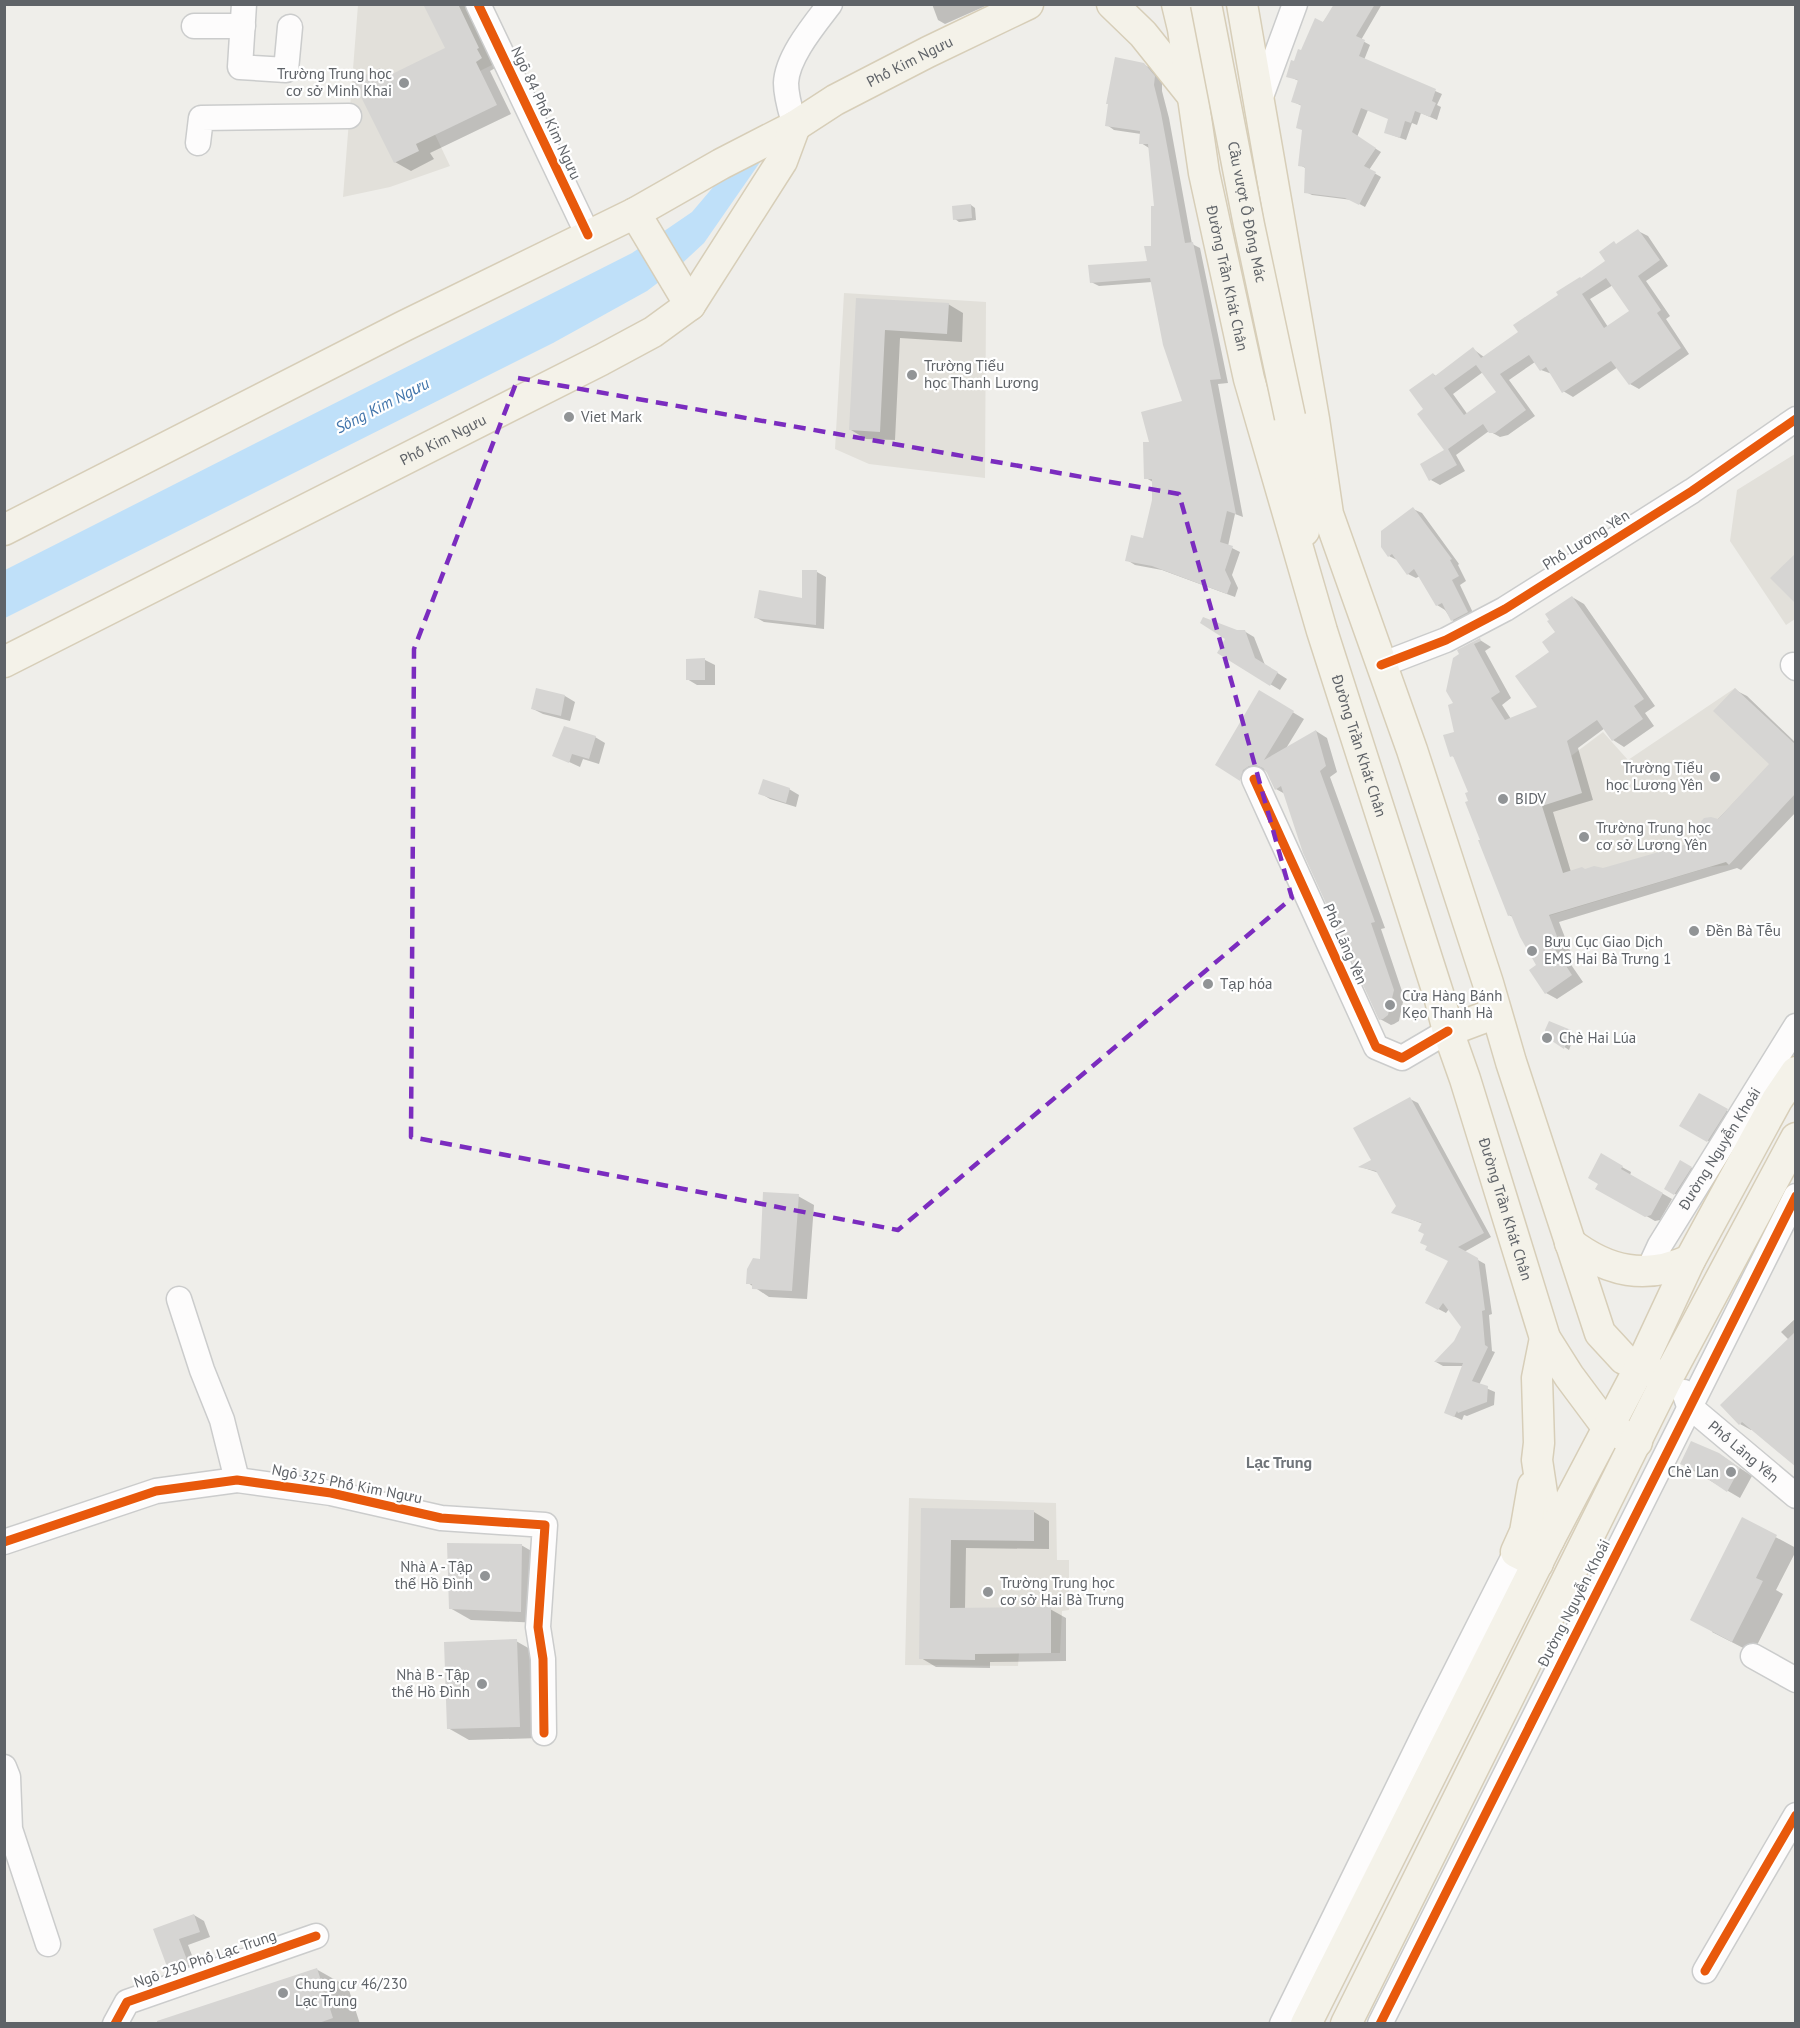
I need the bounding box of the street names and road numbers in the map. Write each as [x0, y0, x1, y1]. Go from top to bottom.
street label: Phố Kim Ngưu [863, 32, 956, 91]
street label: Ngõ 84 Phố Kim Ngưu [507, 43, 586, 182]
street label: Cầu vượt Ô Đống Mác [1224, 140, 1271, 284]
street label: Đường Trần Khát Chân [1202, 203, 1253, 353]
street label: Phố Kim Ngưu [396, 410, 489, 469]
street label: Phố Lương Yên [1539, 505, 1633, 574]
street label: Đường Trần Khát Chân [1327, 671, 1391, 819]
street label: Phố Lãng Yên [1319, 900, 1372, 987]
street label: Đường Nguyễn Khoái [1674, 1084, 1765, 1214]
street label: Đường Trần Khát Chân [1474, 1134, 1537, 1283]
street label: Phố Lãng Yên [1704, 1416, 1783, 1487]
street label: Ngõ 325 Phố Kim Ngưu [270, 1460, 424, 1507]
street label: Đường Nguyễn Khoái [1533, 1536, 1614, 1671]
street label: Ngõ 230 Phố Lạc Trung [131, 1925, 279, 1992]

